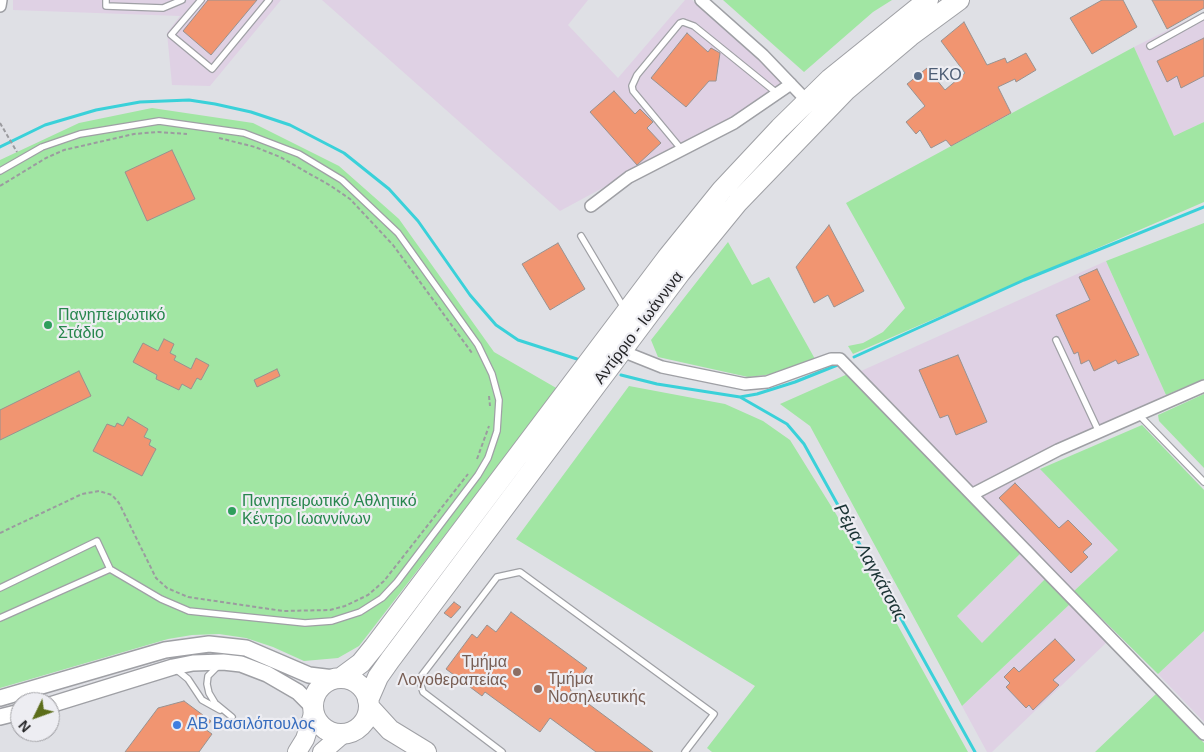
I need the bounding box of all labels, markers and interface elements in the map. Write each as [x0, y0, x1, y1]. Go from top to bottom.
place label: EKO [928, 66, 962, 86]
marker: EKO [912, 70, 924, 82]
street label: Αντίρριο - Ιωάννινα [590, 268, 688, 388]
place label: Πανηπειρωτικό Στάδιο [58, 306, 165, 344]
marker: Πανηπειρωτικό Στάδιο [42, 319, 54, 331]
place label: Πανηπειρωτικό Αθλητικό Κέντρο Ιωαννίνων [242, 492, 417, 530]
water label: Ρέμα Λαγκάτσας [829, 500, 911, 626]
marker: Πανηπειρωτικό Αθλητικό Κέντρο Ιωαννίνων [226, 505, 238, 517]
place label: Τμήμα Λογοθεραπείας [397, 653, 507, 691]
marker: Τμήμα Λογοθεραπείας [511, 666, 523, 678]
place label: Τμήμα Νοσηλευτικής [548, 670, 646, 708]
marker: Τμήμα Νοσηλευτικής [532, 683, 544, 695]
north arrow [10, 692, 60, 742]
place label: ΑΒ Βασιλόπουλος [187, 715, 315, 735]
text: N [15, 717, 34, 735]
marker: ΑΒ Βασιλόπουλος [171, 719, 183, 731]

